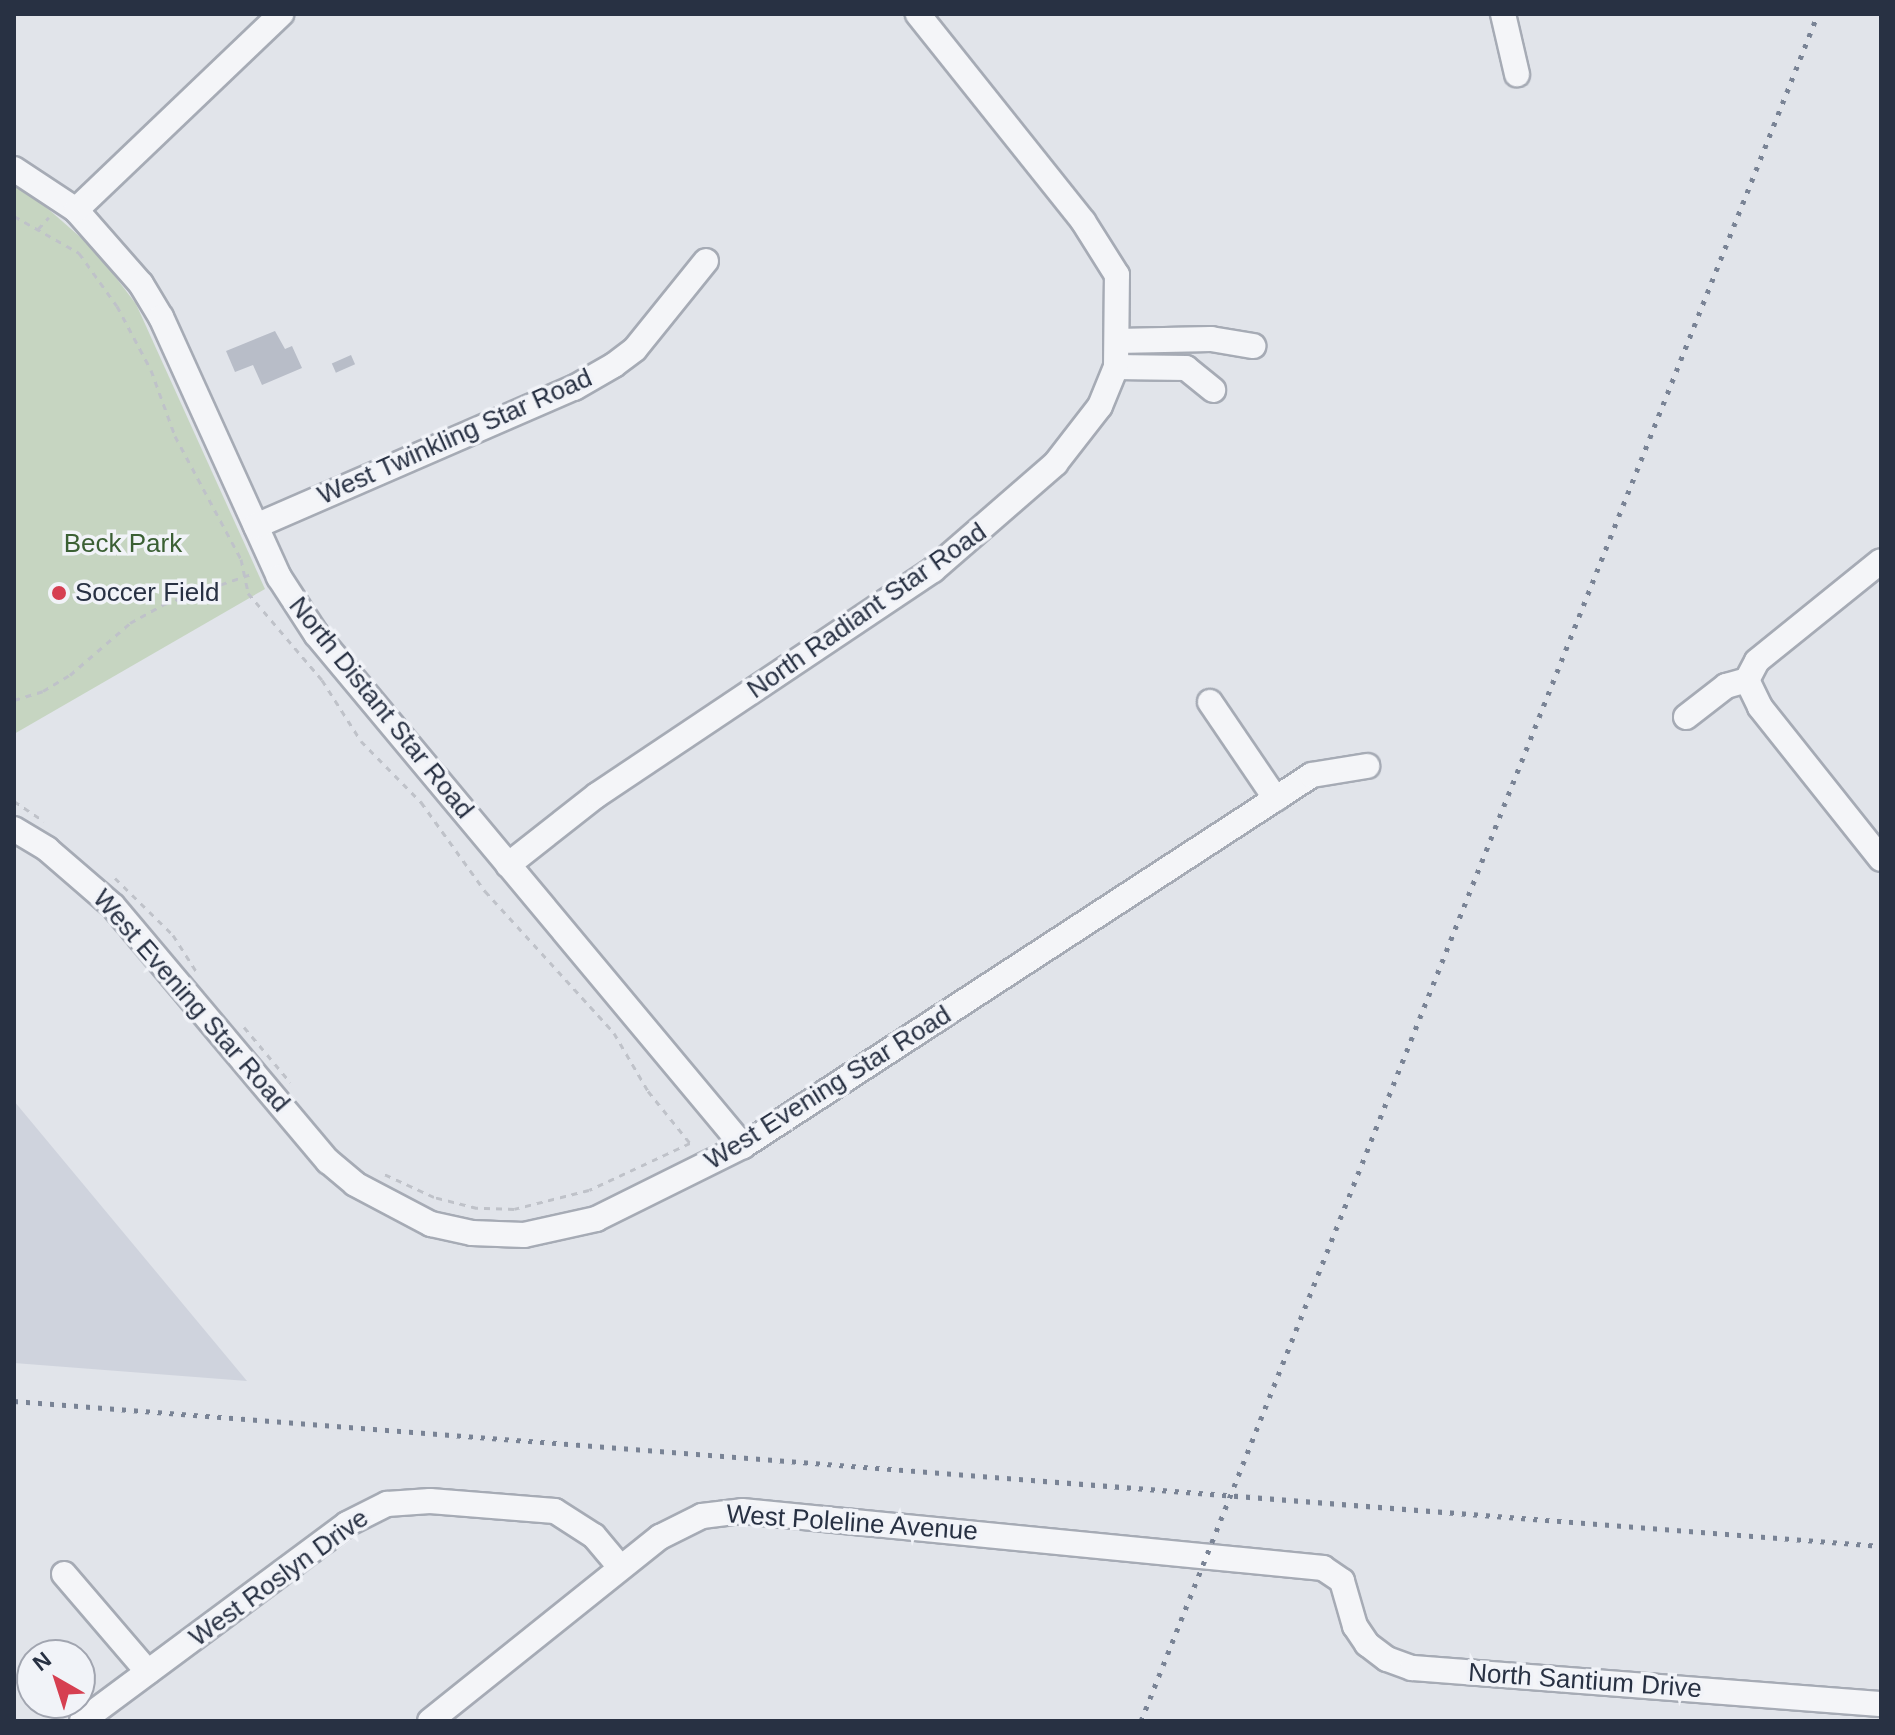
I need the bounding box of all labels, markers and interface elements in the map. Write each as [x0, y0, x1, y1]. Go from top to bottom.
street label: West Twinkling Star Road [313, 362, 597, 512]
street label: North Radiant Star Road [741, 517, 993, 705]
park label: Beck Park [64, 528, 182, 560]
place label: Soccer Field [75, 577, 219, 609]
marker: Soccer Field [50, 584, 68, 602]
street label: North Distant Star Road [282, 591, 480, 825]
street label: West Evening Star Road [86, 884, 296, 1118]
street label: West Evening Star Road [699, 999, 957, 1177]
street label: West Poleline Avenue [725, 1499, 979, 1547]
street label: West Roslyn Drive [184, 1503, 374, 1653]
north arrow [16, 1639, 96, 1719]
text: N [28, 1647, 56, 1676]
street label: North Santium Drive [1467, 1657, 1703, 1705]

